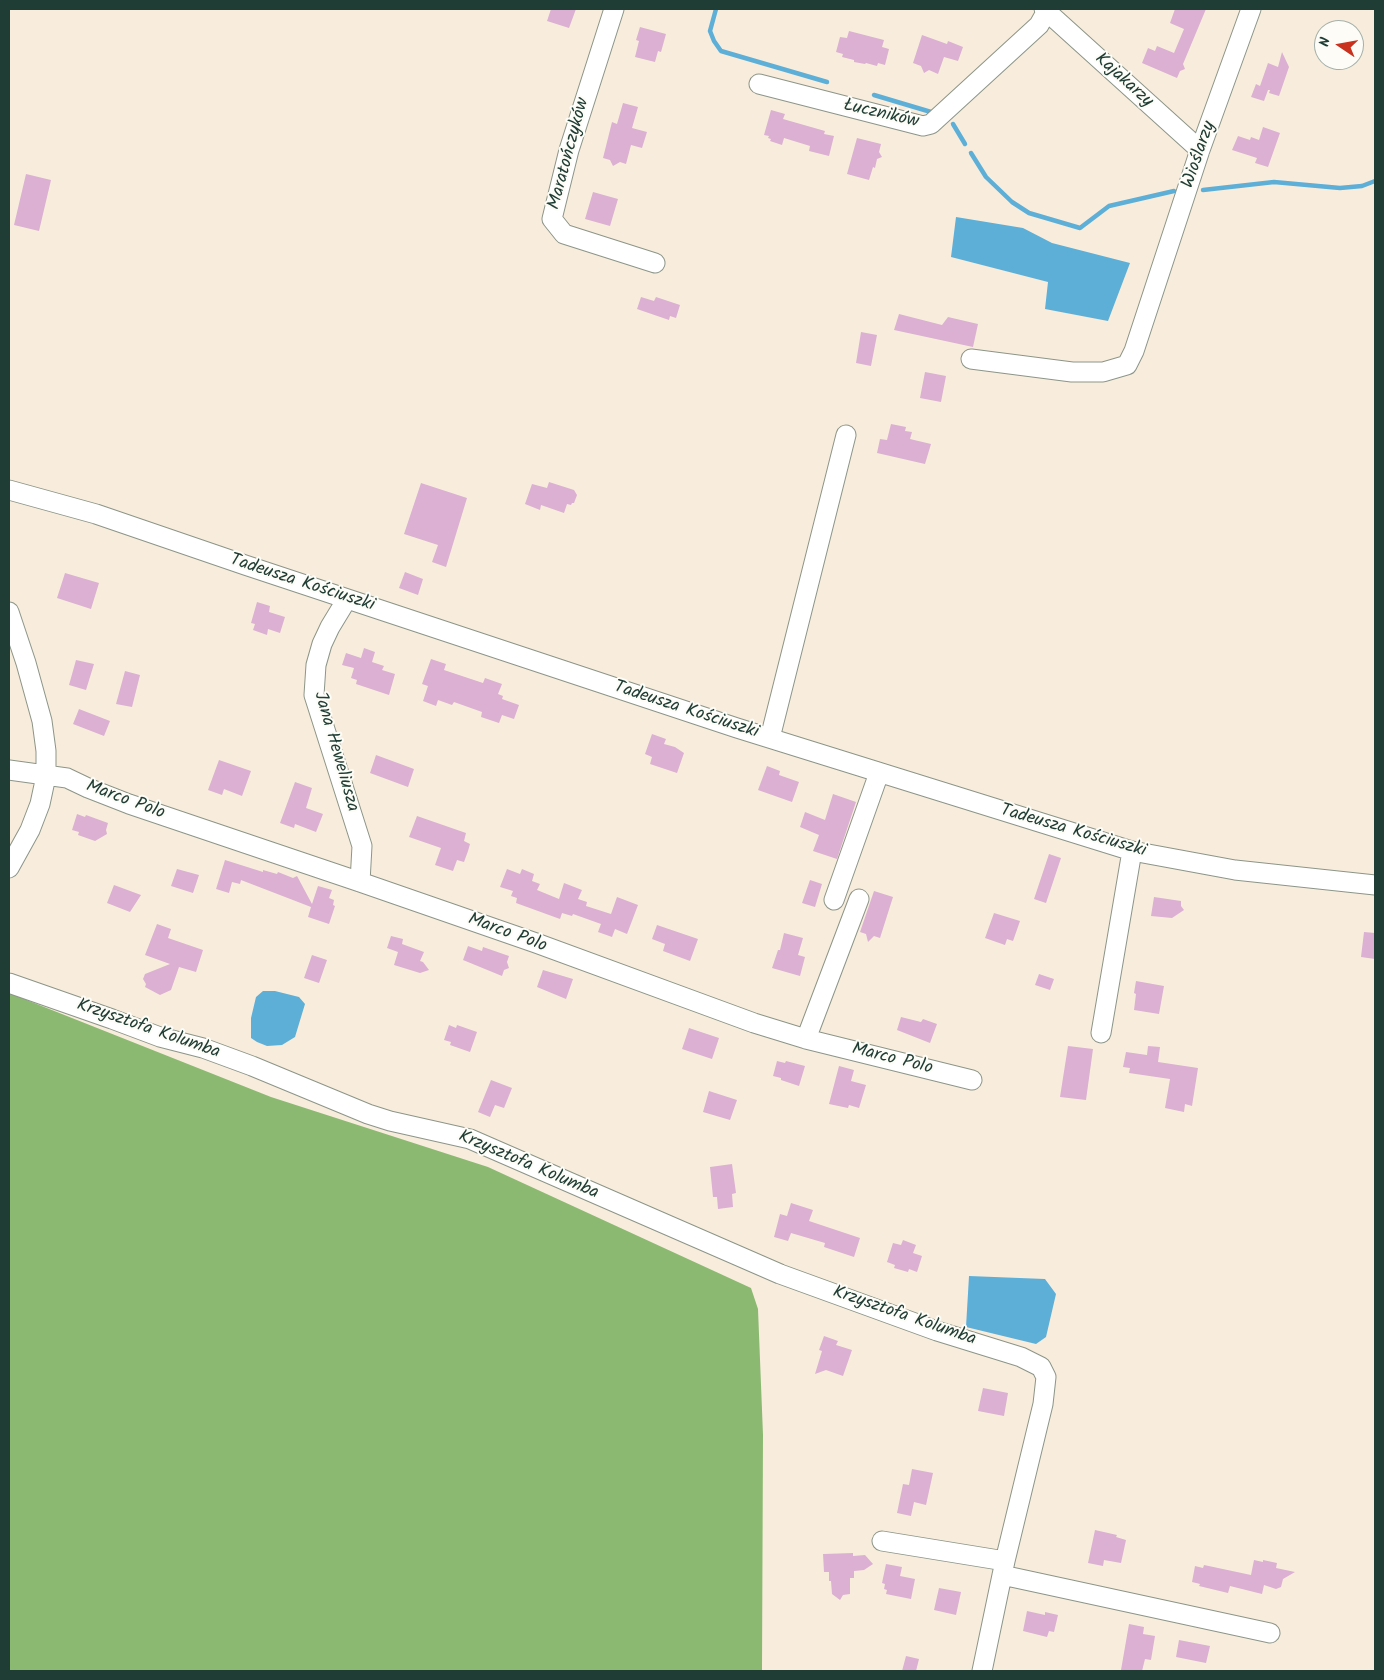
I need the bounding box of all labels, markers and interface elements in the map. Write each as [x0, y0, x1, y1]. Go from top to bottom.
north arrow [1314, 20, 1364, 70]
text: N [1314, 35, 1337, 49]
street label: Kajakarzy [1089, 49, 1157, 113]
street label: Maratończyków [545, 96, 595, 212]
street label: Łuczników [841, 96, 921, 134]
street label: Wioślarzy [1178, 119, 1222, 191]
street label: Tadeusza Kościuszki [227, 550, 377, 618]
street label: Tadeusza Kościuszki [611, 677, 761, 745]
street label: Jana Heweliusza [308, 689, 362, 815]
street label: Marco Polo [83, 777, 167, 825]
street label: Tadeusza Kościuszki [998, 801, 1148, 863]
street label: Marco Polo [465, 910, 549, 958]
street label: Krzysztofa Kolumba [73, 995, 223, 1065]
street label: Marco Polo [849, 1040, 935, 1080]
street label: Krzysztofa Kolumba [455, 1127, 601, 1205]
street label: Krzysztofa Kolumba [829, 1282, 979, 1352]

